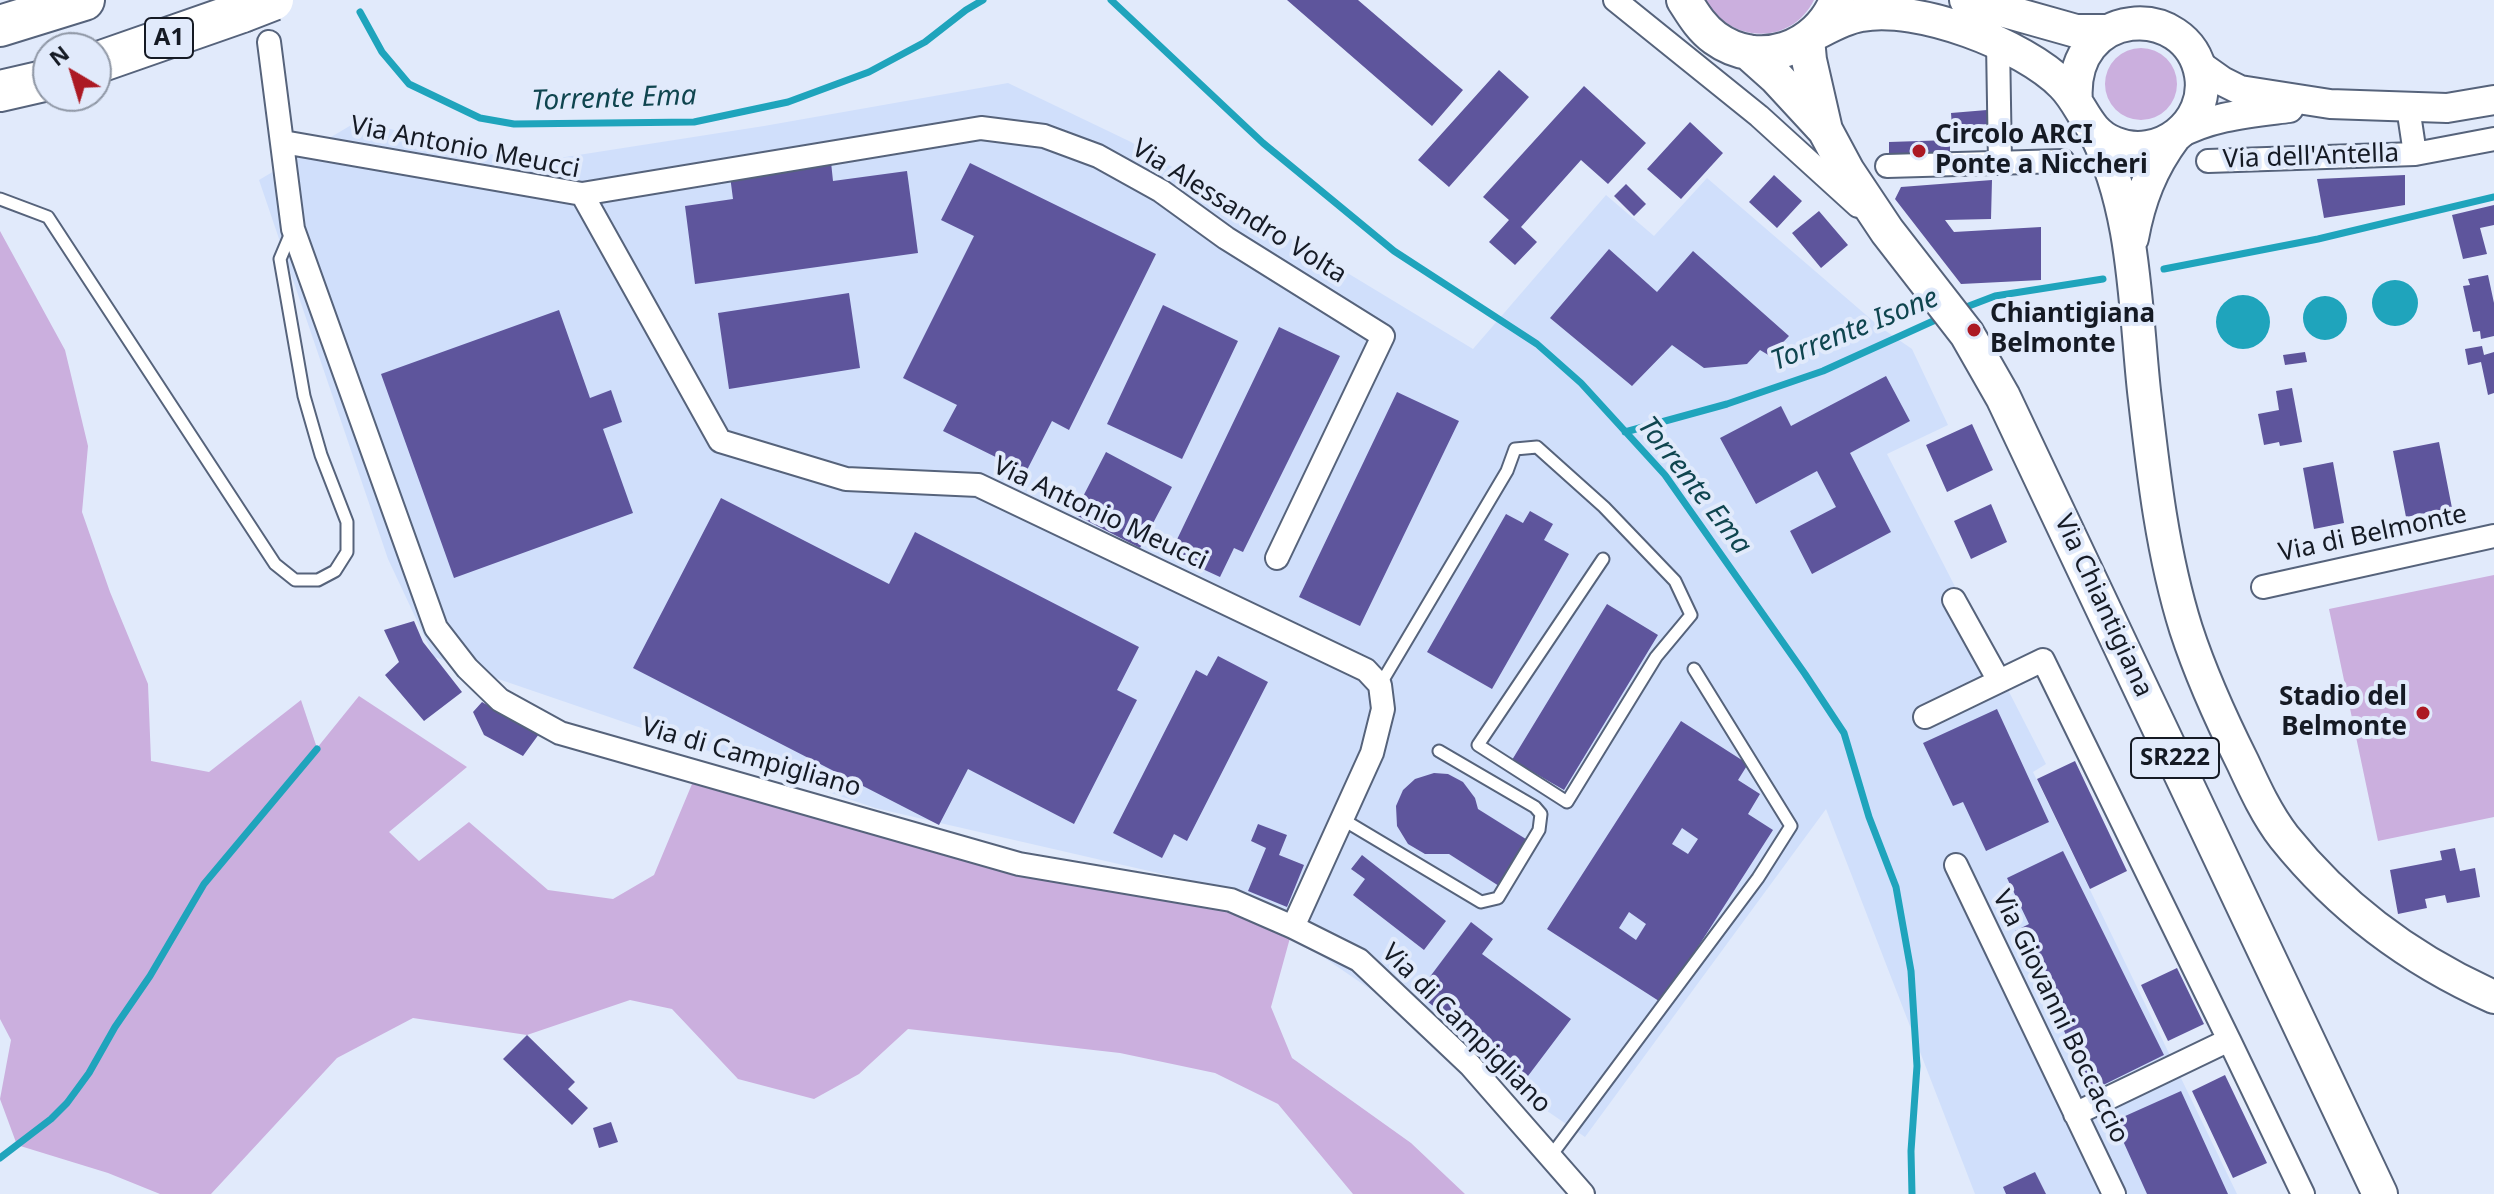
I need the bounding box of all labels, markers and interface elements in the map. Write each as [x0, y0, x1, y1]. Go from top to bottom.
road number: A1 [145, 18, 193, 58]
north arrow [32, 32, 112, 112]
text: N [42, 37, 75, 72]
water label: Torrente Ema [531, 79, 697, 119]
street label: Via Antonio Meucci [348, 110, 582, 186]
place label: Circolo ARCI Ponte a Niccheri [1935, 120, 2148, 182]
street label: Via Alessandro Volta [1126, 133, 1352, 291]
street label: Via dell'Antella [2222, 138, 2400, 176]
marker: Circolo ARCI Ponte a Niccheri [1910, 142, 1928, 160]
water label: Torrente Isone [1766, 281, 1944, 379]
place label: Chiantigiana Belmonte [1990, 299, 2155, 360]
marker: Chiantigiana Belmonte [1965, 321, 1983, 339]
water label: Torrente Ema [1630, 411, 1758, 561]
street label: Via Antonio Meucci [988, 451, 1212, 577]
street label: Via di Belmonte [2276, 499, 2470, 569]
street label: Via Chiantigiana [2047, 510, 2159, 702]
place label: Stadio del Belmonte [2279, 682, 2407, 744]
marker: Stadio del Belmonte [2414, 704, 2432, 722]
street label: Via di Campigliano [638, 712, 864, 804]
road number: SR222 [2131, 738, 2219, 778]
street label: Via Giovanni Boccaccio [1985, 885, 2135, 1149]
street label: Via di Campigliano [1375, 938, 1557, 1120]

